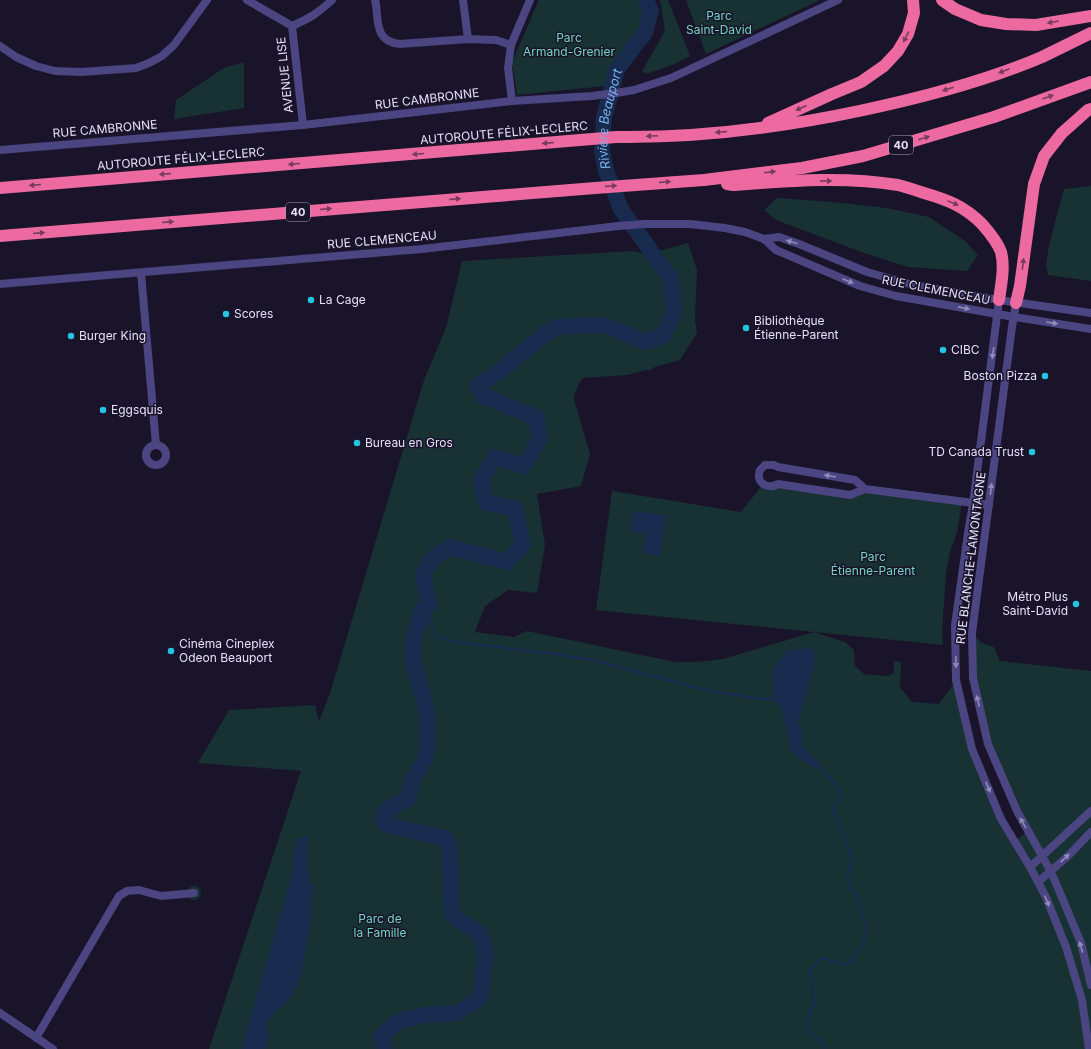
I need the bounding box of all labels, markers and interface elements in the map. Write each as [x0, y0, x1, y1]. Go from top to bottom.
park label: Parc Saint-David [686, 8, 752, 37]
one-way arrow [1046, 20, 1059, 26]
park label: Parc Armand-Grenier [523, 30, 615, 59]
one-way arrow [903, 32, 909, 43]
street label: AVENUE LISE [273, 36, 296, 114]
water label: Rivière Beauport [594, 66, 625, 171]
one-way arrow [998, 68, 1010, 74]
street label: RUE CAMBRONNE [374, 85, 480, 112]
one-way arrow [942, 86, 954, 92]
one-way arrow [1042, 94, 1054, 100]
one-way arrow [795, 105, 807, 112]
street label: RUE CAMBRONNE [52, 116, 158, 141]
street label: AUTOROUTE FÉLIX-LECLERC [419, 118, 589, 147]
one-way arrow [715, 129, 727, 136]
one-way arrow [646, 133, 658, 140]
one-way arrow [918, 135, 930, 141]
road number: 40 [889, 136, 913, 154]
one-way arrow [542, 140, 554, 147]
street label: AUTOROUTE FÉLIX-LECLERC [96, 144, 266, 173]
one-way arrow [412, 151, 424, 157]
one-way arrow [288, 161, 300, 168]
one-way arrow [764, 169, 776, 175]
one-way arrow [159, 171, 171, 178]
one-way arrow [820, 178, 833, 184]
one-way arrow [659, 179, 671, 186]
one-way arrow [29, 181, 41, 188]
one-way arrow [605, 183, 617, 190]
one-way arrow [449, 196, 462, 202]
one-way arrow [948, 200, 959, 206]
road number: 40 [286, 203, 310, 221]
one-way arrow [320, 206, 332, 213]
one-way arrow [162, 219, 174, 226]
street label: RUE CLEMENCEAU [326, 227, 437, 252]
one-way arrow [33, 229, 45, 236]
one-way arrow [785, 238, 797, 244]
one-way arrow [1019, 258, 1026, 271]
street label: RUE CLEMENCEAU [881, 272, 992, 307]
one-way arrow [843, 278, 854, 284]
place label: La Cage [319, 292, 366, 307]
marker: La Cage [306, 295, 316, 305]
one-way arrow [958, 305, 970, 311]
place label: Scores [234, 306, 273, 321]
marker: Scores [221, 309, 231, 319]
place label: Bibliothèque Étienne-Parent [754, 313, 839, 342]
one-way arrow [1046, 320, 1058, 326]
marker: Bibliothèque Étienne-Parent [741, 323, 751, 333]
place label: Burger King [79, 328, 146, 343]
marker: Burger King [66, 331, 76, 341]
place label: CIBC [951, 342, 980, 357]
marker: CIBC [938, 345, 948, 355]
one-way arrow [990, 347, 996, 359]
place label: Boston Pizza [964, 368, 1037, 383]
marker: Boston Pizza [1040, 371, 1050, 381]
place label: Eggsquis [111, 402, 163, 417]
marker: Eggsquis [98, 405, 108, 415]
place label: Bureau en Gros [365, 435, 453, 450]
marker: Bureau en Gros [352, 438, 362, 448]
place label: TD Canada Trust [928, 444, 1024, 459]
marker: TD Canada Trust [1027, 447, 1037, 457]
street label: RUE BLANCHE-LAMONTAGNE [952, 471, 989, 645]
one-way arrow [824, 473, 836, 479]
one-way arrow [988, 483, 994, 495]
park label: Parc Étienne-Parent [831, 549, 915, 578]
place label: Métro Plus Saint-David [1002, 589, 1068, 618]
marker: Métro Plus Saint-David [1071, 599, 1081, 609]
place label: Cinéma Cineplex Odeon Beauport [179, 636, 275, 665]
marker: Cinéma Cineplex Odeon Beauport [166, 646, 176, 656]
one-way arrow [953, 656, 959, 669]
one-way arrow [975, 695, 981, 707]
one-way arrow [985, 782, 991, 793]
one-way arrow [1020, 817, 1027, 828]
one-way arrow [1060, 853, 1070, 863]
one-way arrow [1045, 896, 1051, 908]
park label: Parc de la Famille [354, 911, 406, 940]
one-way arrow [1078, 941, 1084, 953]

